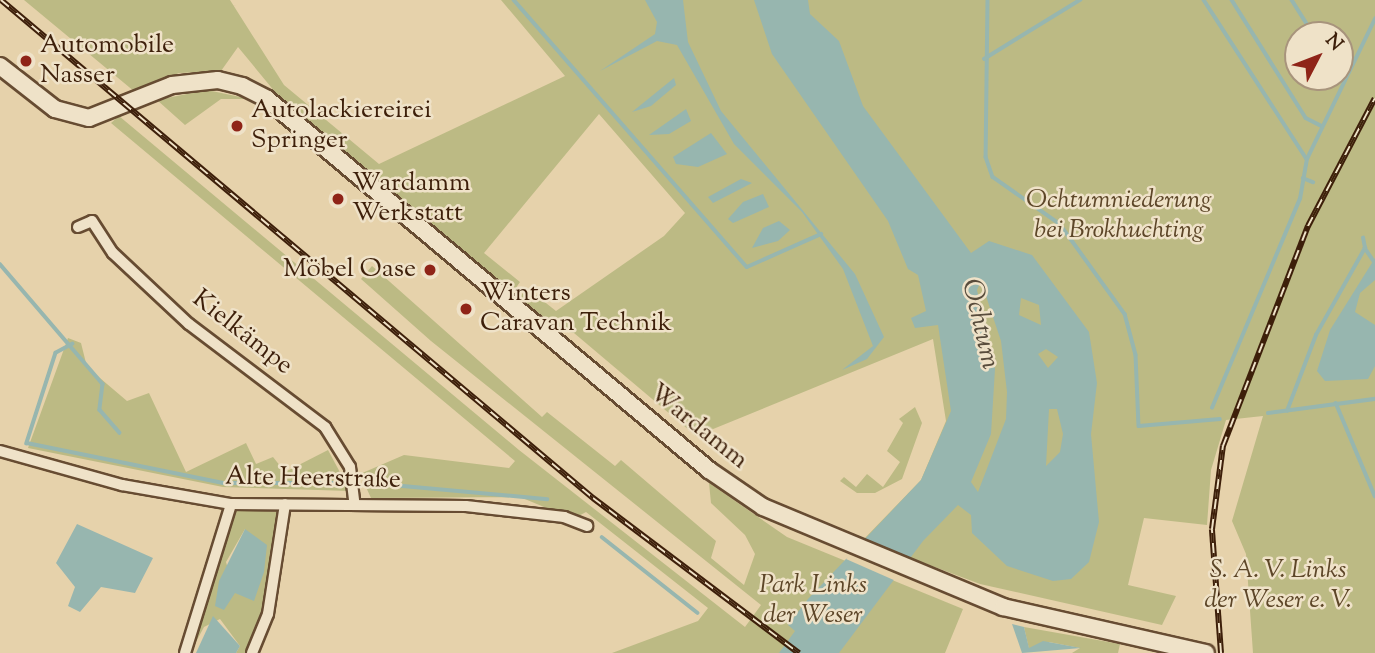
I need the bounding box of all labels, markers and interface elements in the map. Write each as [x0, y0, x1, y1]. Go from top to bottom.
north arrow [1284, 21, 1354, 91]
text: N [1318, 28, 1349, 58]
place label: Automobile Nasser [40, 30, 174, 92]
marker: Automobile Nasser [18, 53, 34, 69]
place label: Autolackiereirei Springer [251, 95, 432, 156]
marker: Autolackiereirei Springer [229, 118, 245, 134]
place label: Wardamm Werkstatt [352, 168, 470, 230]
park label: Ochtumniederung bei Brokhuchting [1026, 185, 1212, 246]
marker: Wardamm Werkstatt [330, 191, 346, 207]
place label: Möbel Oase [283, 254, 416, 286]
marker: Möbel Oase [422, 262, 438, 278]
water label: Ochtum [953, 276, 1007, 372]
place label: Winters Caravan Technik [480, 278, 672, 340]
street label: Kielkämpe [185, 284, 299, 382]
marker: Winters Caravan Technik [458, 301, 474, 317]
street label: Wardamm [642, 378, 754, 476]
street label: Alte Heerstraße [225, 462, 401, 496]
park label: S. A. V. Links der Weser e. V. [1205, 555, 1351, 616]
park label: Park Links der Weser [759, 570, 867, 632]

